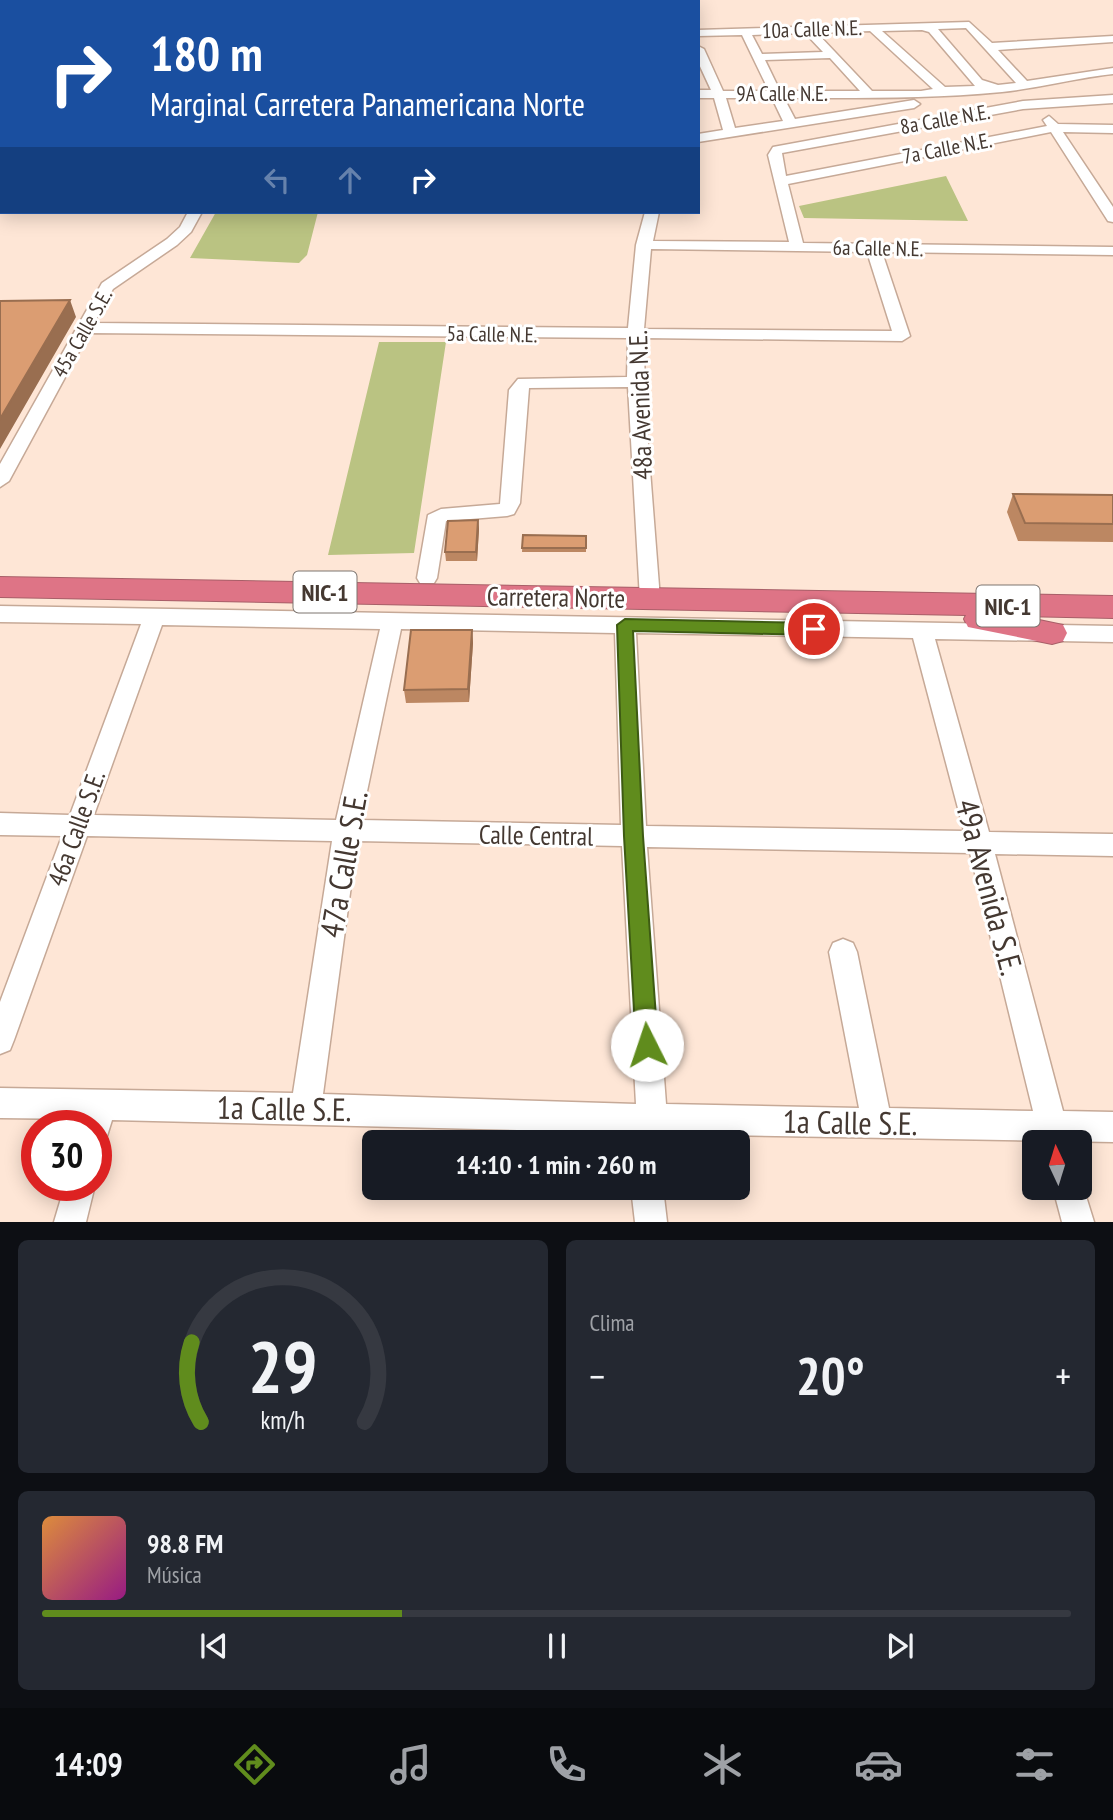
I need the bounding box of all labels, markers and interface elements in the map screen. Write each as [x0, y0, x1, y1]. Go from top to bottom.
street label: 10a Calle N.E. [761, 14, 863, 44]
text: 180 m [150, 21, 263, 85]
icon: right [35, 28, 126, 119]
street label: 9A Calle N.E. [736, 80, 828, 107]
text: Marginal Carretera Panamericana Norte [150, 83, 585, 125]
street label: 8a Calle N.E. [898, 98, 992, 140]
street label: 7a Calle N.E. [900, 126, 994, 170]
icon: left [258, 161, 296, 199]
icon: ahead [331, 161, 369, 199]
icon: right [404, 161, 442, 199]
street label: 6a Calle N.E. [832, 234, 924, 262]
street label: 45a Calle S.E. [46, 284, 118, 382]
street label: 5a Calle N.E. [446, 320, 538, 348]
street label: 48a Avenida N.E. [621, 330, 659, 480]
road number: NIC-1 [294, 572, 356, 612]
street label: Carretera Norte [487, 579, 625, 615]
road number: NIC-1 [976, 586, 1040, 626]
pin [784, 599, 844, 659]
icon: arrive [795, 610, 833, 648]
street label: 46a Calle S.E. [40, 765, 112, 891]
street label: 47a Calle S.E. [309, 787, 377, 941]
street label: 49a Avenida S.E. [946, 794, 1034, 980]
street label: Calle Central [479, 818, 593, 852]
position arrow [610, 1008, 684, 1082]
street label: 1a Calle S.E. [216, 1086, 352, 1130]
street label: 1a Calle S.E. [782, 1100, 918, 1144]
speed limit sign: 30 [21, 1110, 112, 1201]
north arrow [1022, 1130, 1092, 1200]
map controls [1022, 1130, 1092, 1200]
text: 14:10 · 1 min · 260 m [456, 1148, 656, 1181]
text: Clima [590, 1308, 635, 1337]
text: 29 [248, 1319, 318, 1413]
text: 20° [796, 1342, 865, 1409]
text: − [590, 1351, 605, 1400]
text: + [1055, 1351, 1071, 1400]
text: km/h [261, 1404, 305, 1436]
text: 98.8 FM [147, 1527, 223, 1560]
text: Música [147, 1560, 202, 1589]
icon: previous [195, 1627, 233, 1665]
icon: pause [538, 1627, 576, 1665]
icon: next [881, 1627, 919, 1665]
icon: directions [230, 1740, 279, 1789]
icon: music [386, 1740, 435, 1789]
icon: phone [542, 1740, 591, 1789]
icon: climate [698, 1740, 747, 1789]
icon: car [854, 1740, 903, 1789]
icon: filters [1010, 1740, 1059, 1789]
text: 14:09 [54, 1743, 123, 1785]

